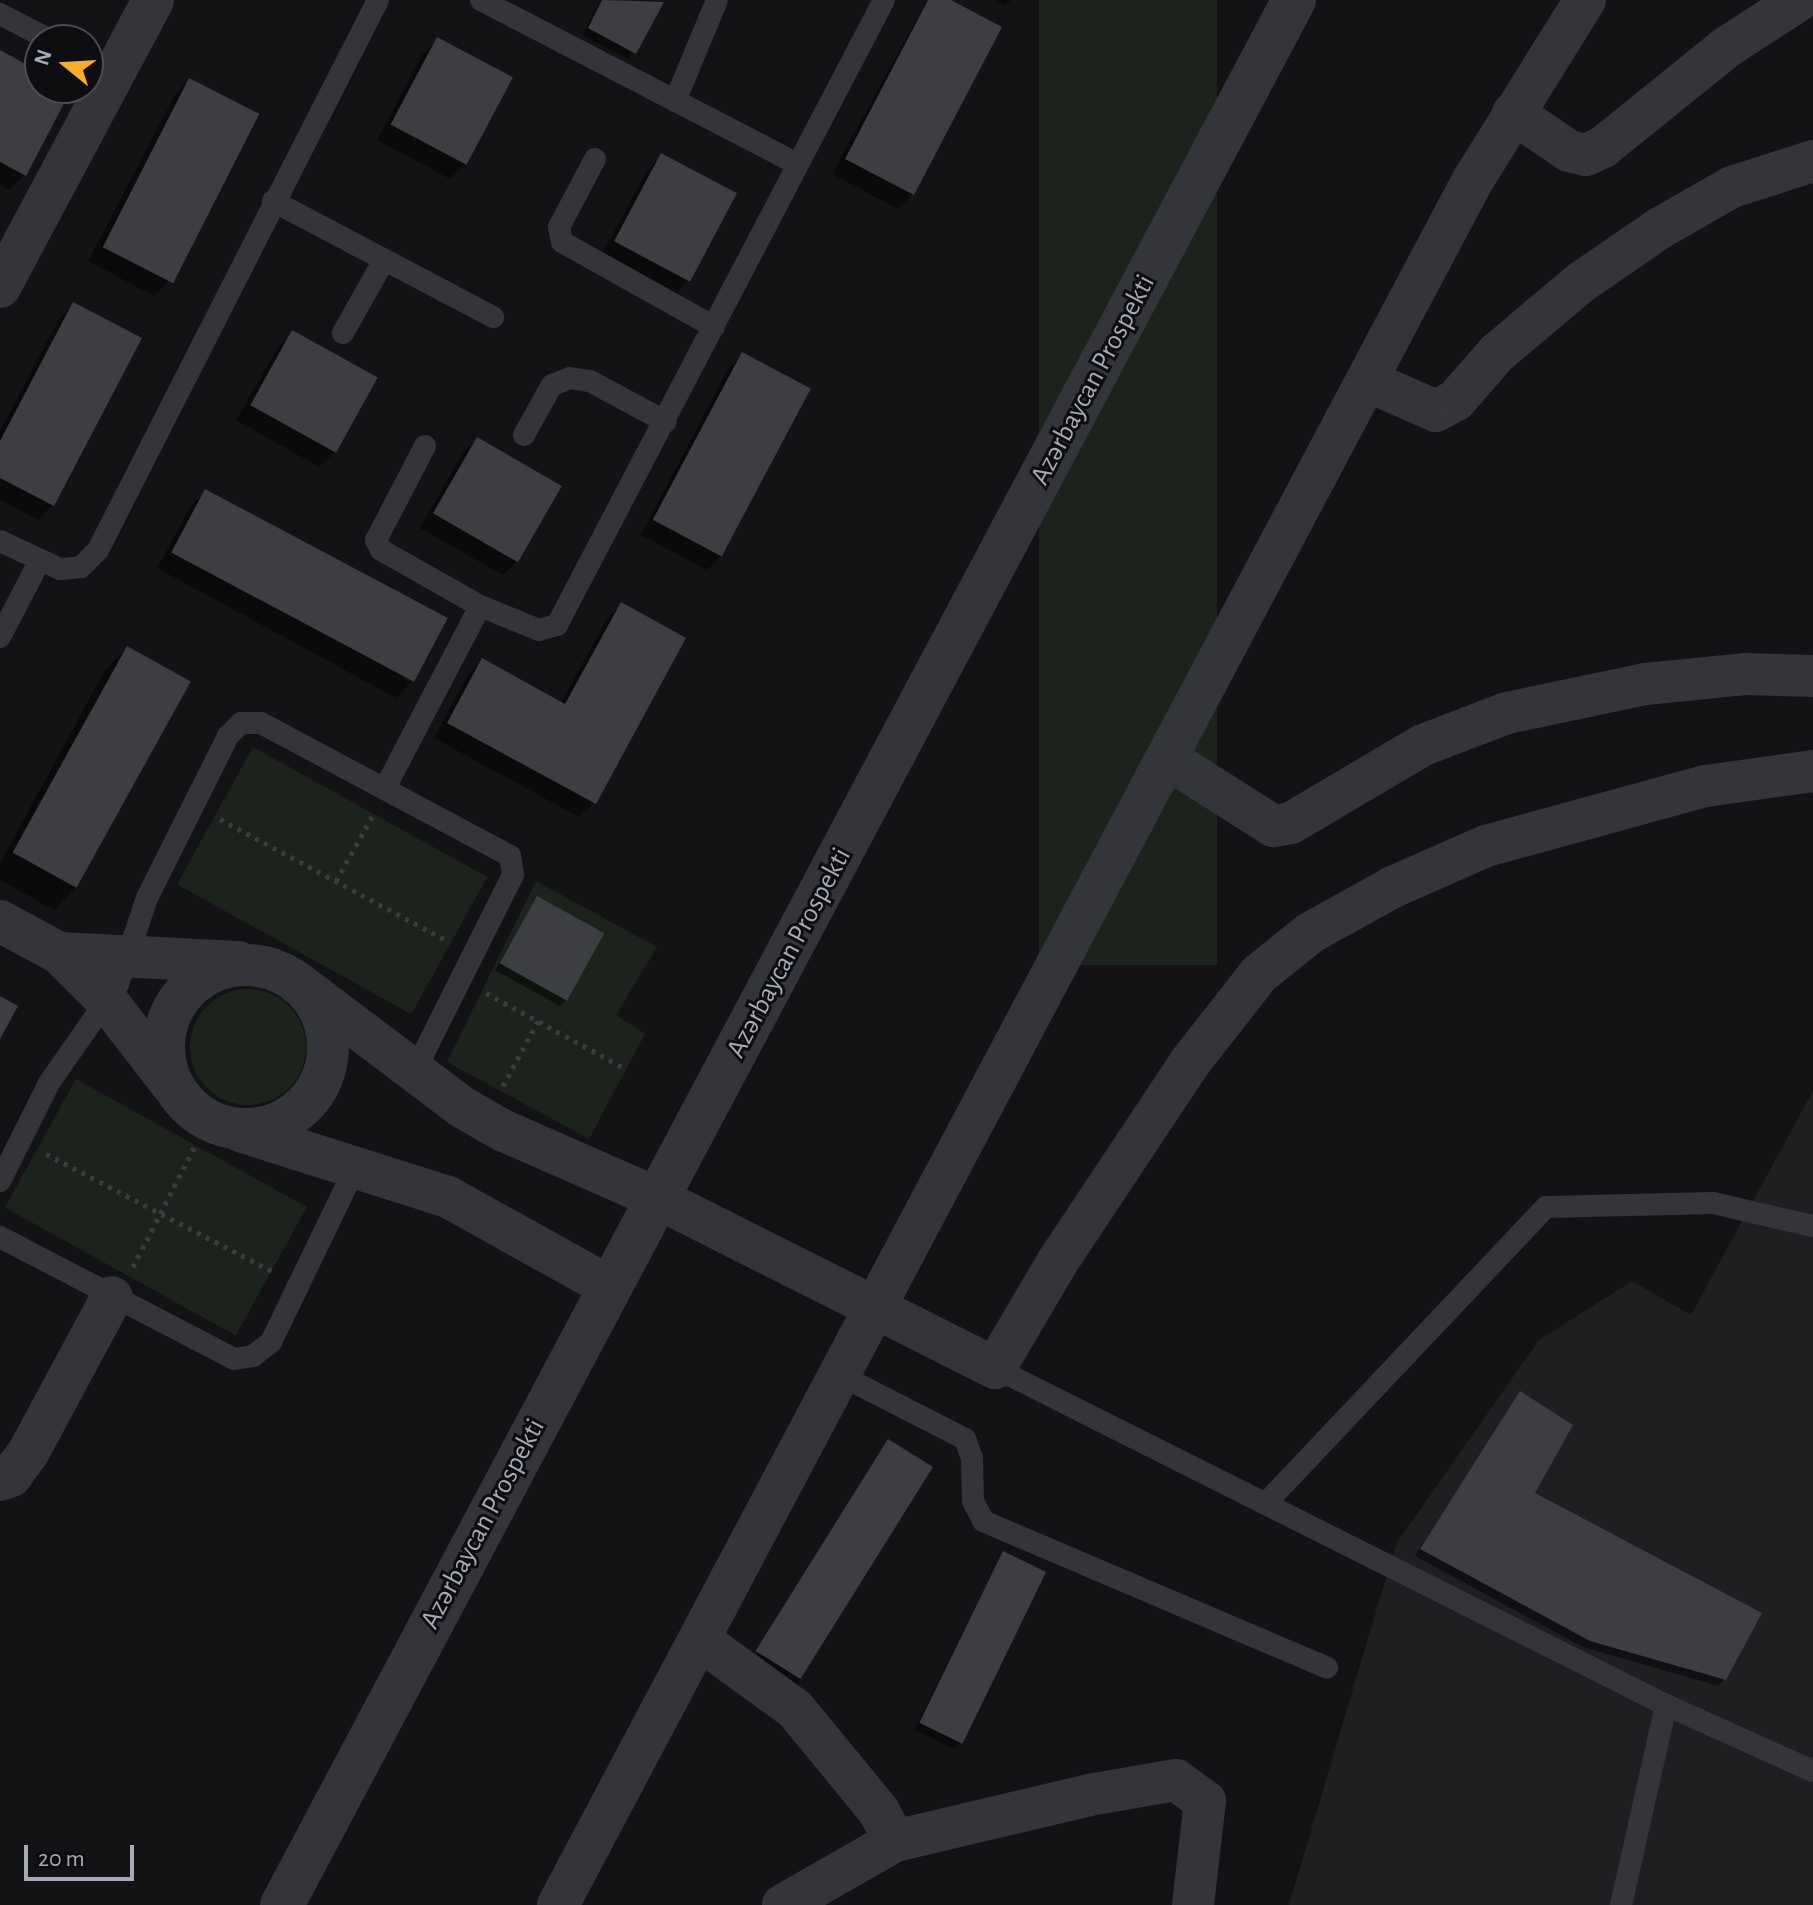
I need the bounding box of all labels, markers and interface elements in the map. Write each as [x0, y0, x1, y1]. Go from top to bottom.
north arrow [24, 24, 104, 104]
text: N [30, 47, 56, 68]
street label: Azərbaycan Prospekti [1023, 269, 1163, 491]
street label: Azərbaycan Prospekti [719, 842, 859, 1064]
street label: Azərbaycan Prospekti [413, 1413, 553, 1635]
scale bar [28, 1829, 138, 1879]
text: 20 m [38, 1847, 85, 1871]

